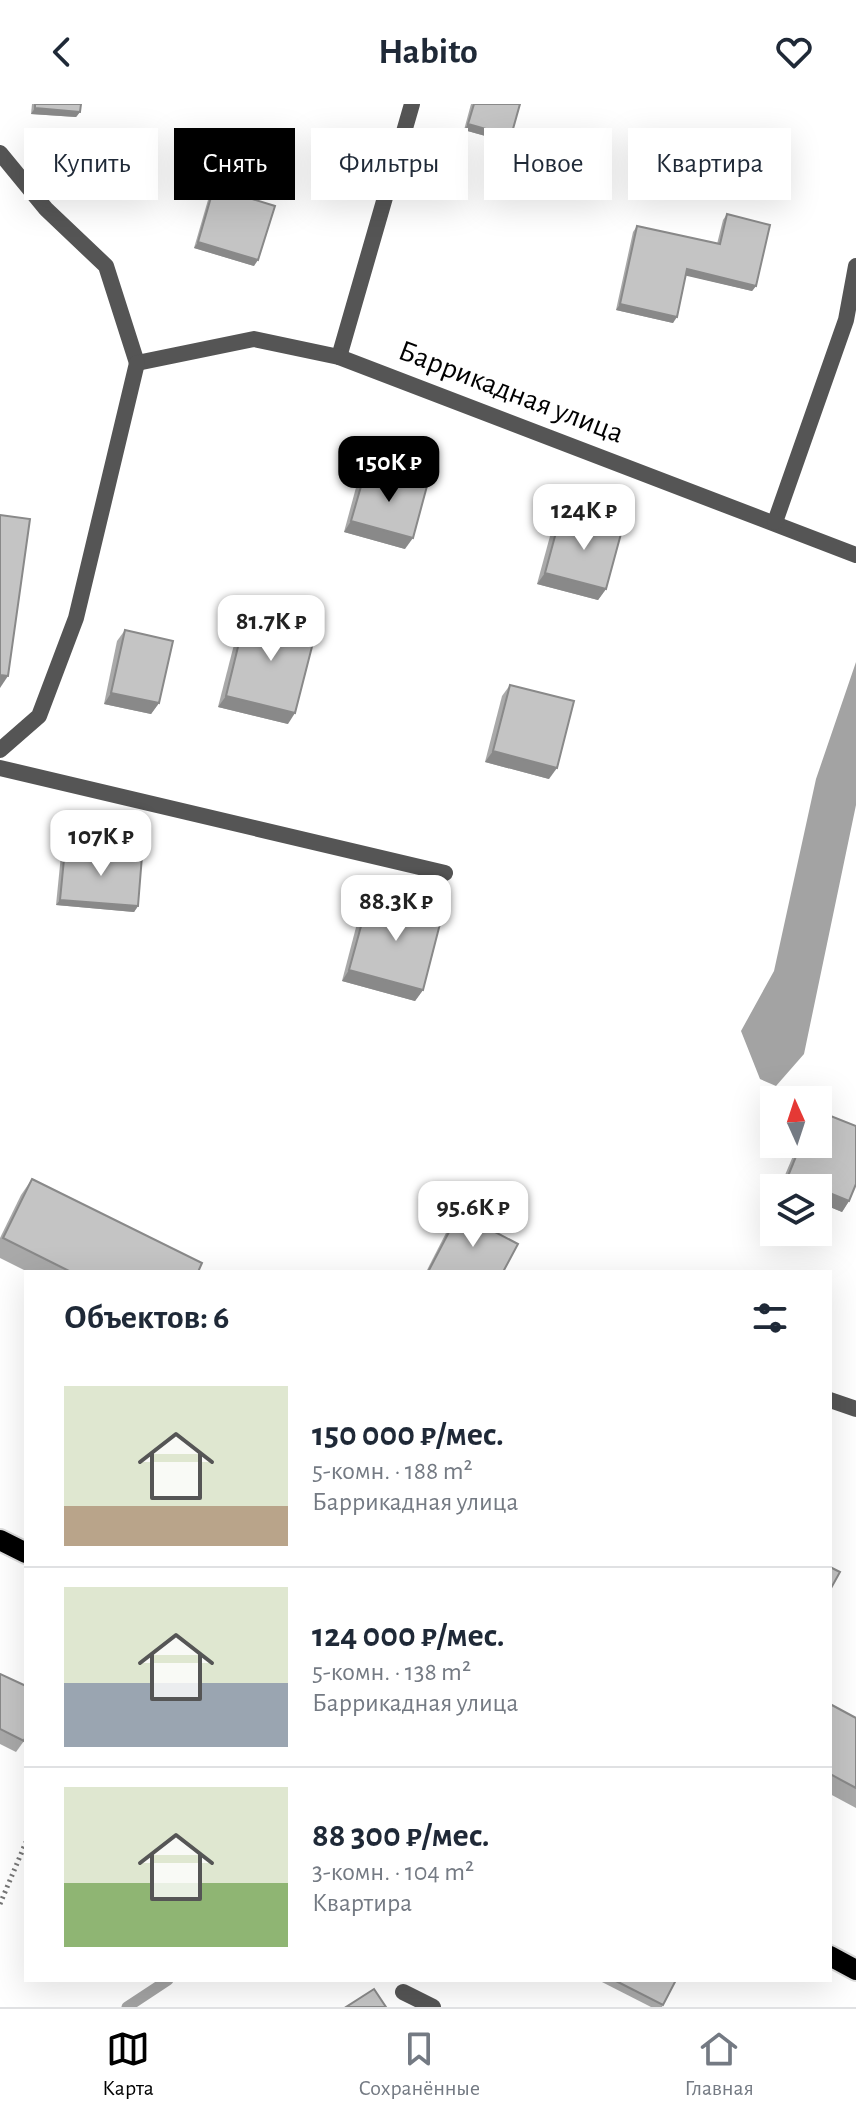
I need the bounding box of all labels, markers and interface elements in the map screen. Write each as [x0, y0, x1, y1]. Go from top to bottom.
icon: back [40, 30, 84, 74]
icon: heart [772, 30, 816, 74]
text: Habito [378, 34, 478, 70]
chip: Купить [24, 128, 158, 200]
chip: Снять [174, 128, 295, 200]
chip: Фильтры [311, 128, 468, 200]
chip: Новое [484, 128, 612, 200]
chip: Квартира [628, 128, 791, 200]
street label: Баррикадная улица [394, 335, 628, 449]
pin: 150K ₽ [324, 436, 454, 504]
text: 150K ₽ [356, 449, 422, 475]
pin: 124K ₽ [519, 484, 649, 552]
text: 124K ₽ [551, 497, 617, 523]
pin: 81.7K ₽ [197, 595, 345, 663]
text: 81.7K ₽ [236, 608, 306, 634]
pin: 107K ₽ [36, 810, 166, 878]
text: 107K ₽ [68, 823, 134, 849]
pin: 88.3K ₽ [322, 875, 470, 943]
text: 88.3K ₽ [359, 888, 433, 914]
north arrow [760, 1086, 832, 1158]
map controls [760, 1086, 832, 1246]
button: layers [760, 1174, 832, 1246]
pin: 95.6K ₽ [399, 1181, 547, 1249]
text: 95.6K ₽ [436, 1194, 510, 1220]
icon: filters [748, 1296, 792, 1340]
text: Объектов: 6 [64, 1301, 229, 1335]
icon: home [128, 1418, 224, 1514]
text: 150 000 ₽/мес. [312, 1418, 504, 1452]
text: 5-комн. · 188 m² [312, 1458, 473, 1484]
text: Баррикадная улица [312, 1489, 518, 1515]
icon: home [128, 1619, 224, 1715]
text: 124 000 ₽/мес. [312, 1619, 505, 1653]
text: 5-комн. · 138 m² [312, 1659, 471, 1685]
text: Баррикадная улица [312, 1690, 518, 1716]
icon: home [128, 1819, 224, 1915]
text: 88 300 ₽/мес. [312, 1819, 490, 1853]
text: 3-комн. · 104 m² [312, 1859, 474, 1885]
text: Квартира [312, 1890, 412, 1916]
tab: Карта [102, 2027, 154, 2101]
tab: Сохранённые [358, 2027, 480, 2101]
tab: Главная [685, 2027, 754, 2101]

